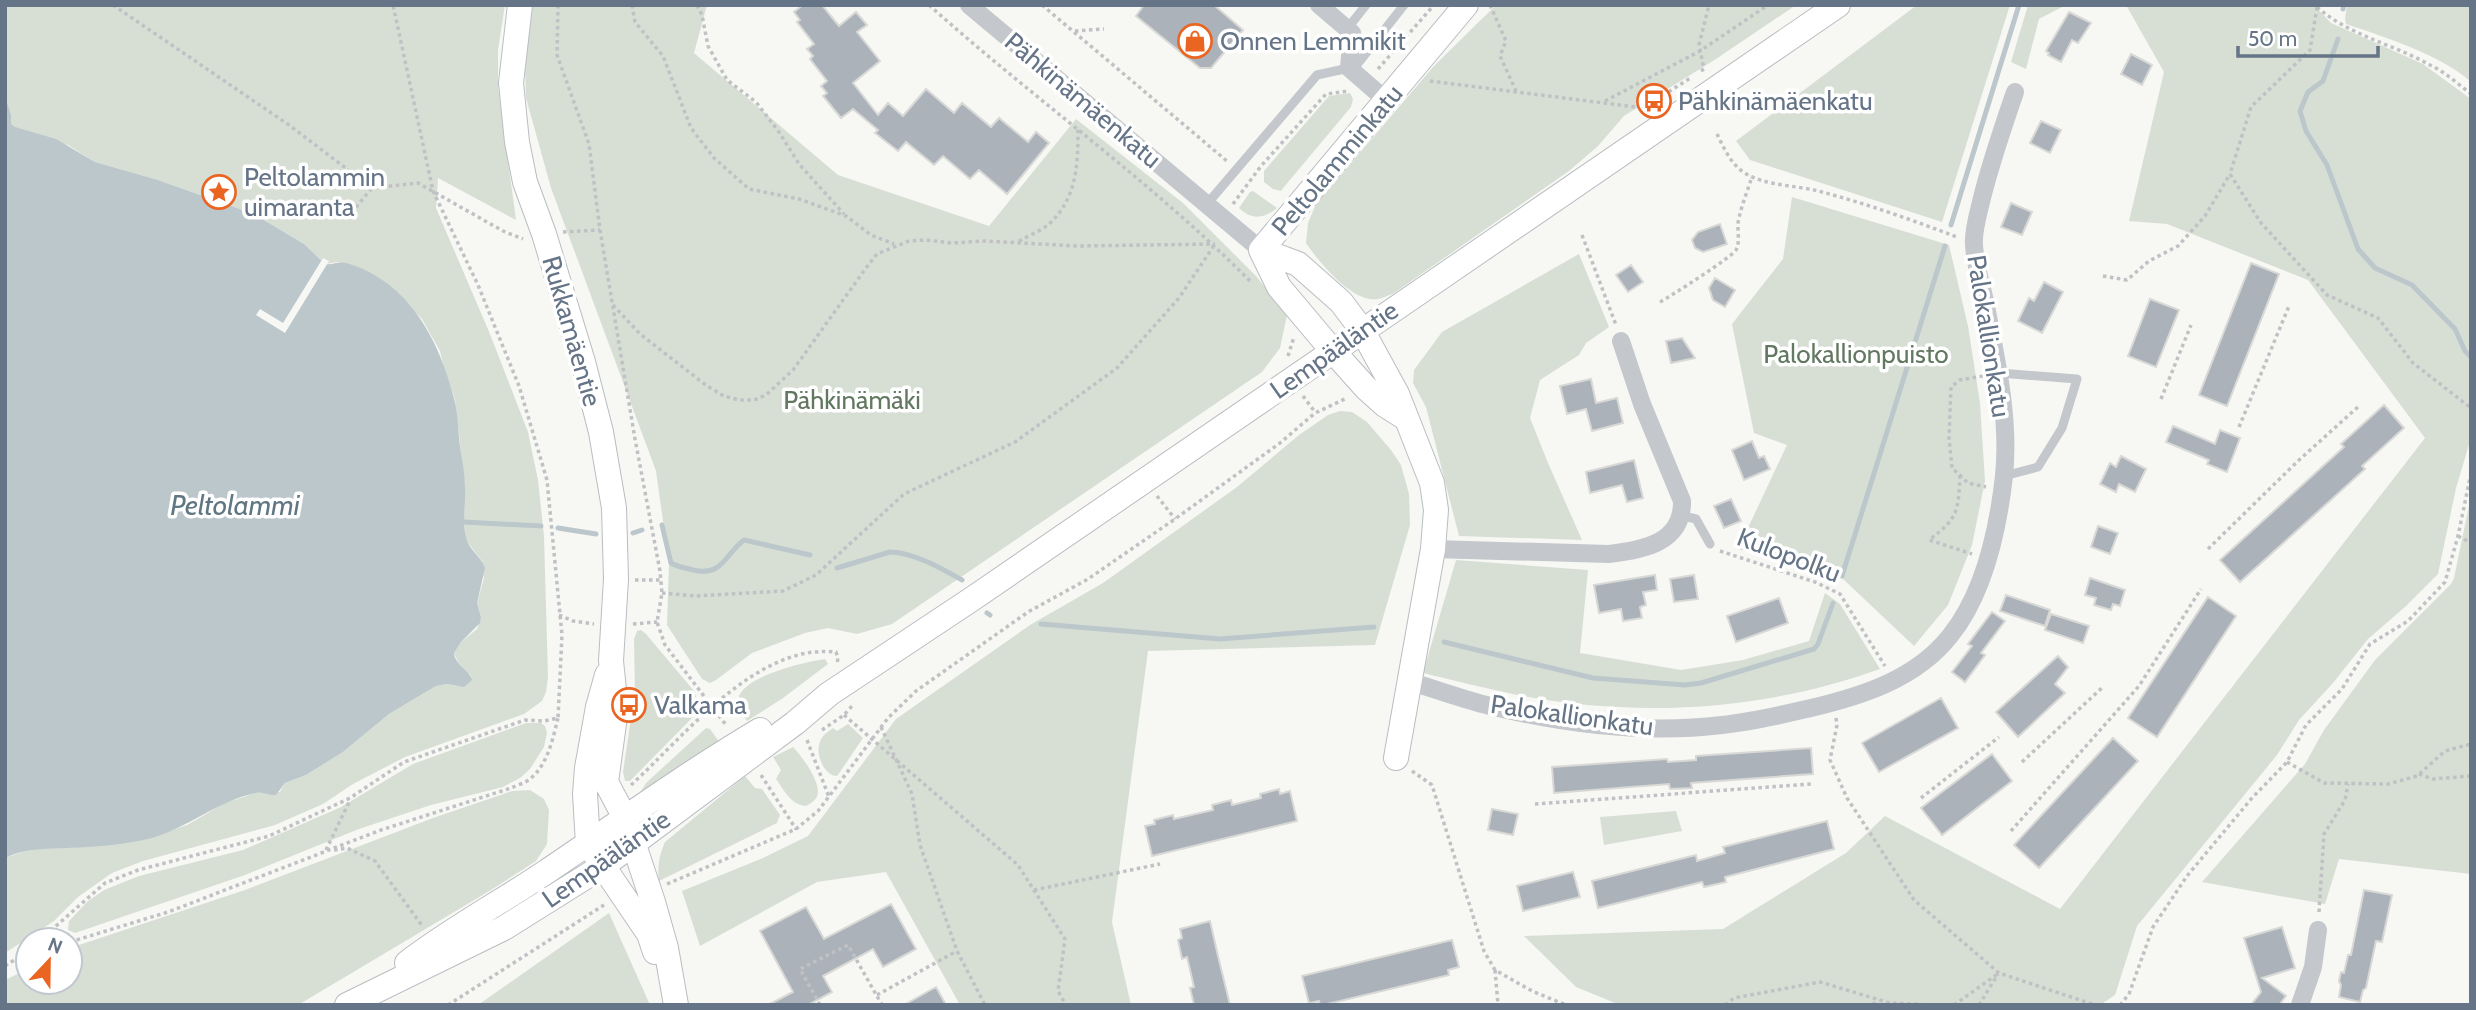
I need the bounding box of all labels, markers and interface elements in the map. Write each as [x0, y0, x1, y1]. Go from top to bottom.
scale bar [2238, 14, 2378, 58]
shop icon: Onnen Lemmikit [1176, 22, 1214, 60]
street label: Pähkinämäenkatu [998, 25, 1168, 175]
place label: Onnen Lemmikit [1220, 25, 1406, 57]
text: 50 m [2248, 26, 2297, 51]
street label: Peltolamminkatu [1265, 78, 1409, 242]
bus stop icon: Pähkinämäenkatu [1635, 82, 1673, 120]
place label: Pähkinämäenkatu [1678, 85, 1873, 117]
place label: Peltolammin uimaranta [244, 161, 385, 223]
place icon: Peltolammin uimaranta [200, 173, 238, 211]
street label: Rukkamäentie [535, 252, 609, 410]
street label: Palokallionkatu [1960, 252, 2018, 420]
street label: Lempääläntie [1264, 294, 1404, 406]
park label: Palokallionpuisto [1763, 338, 1949, 370]
park label: Pähkinämäki [783, 384, 921, 416]
water label: Peltolammi [170, 488, 301, 522]
street label: Kulopolku [1733, 521, 1845, 589]
bus stop icon: Valkama [610, 686, 648, 724]
street label: Palokallionkatu [1489, 688, 1655, 742]
place label: Valkama [654, 689, 747, 721]
street label: Lempääläntie [536, 803, 676, 915]
north arrow [14, 926, 84, 996]
text: N [45, 933, 66, 959]

